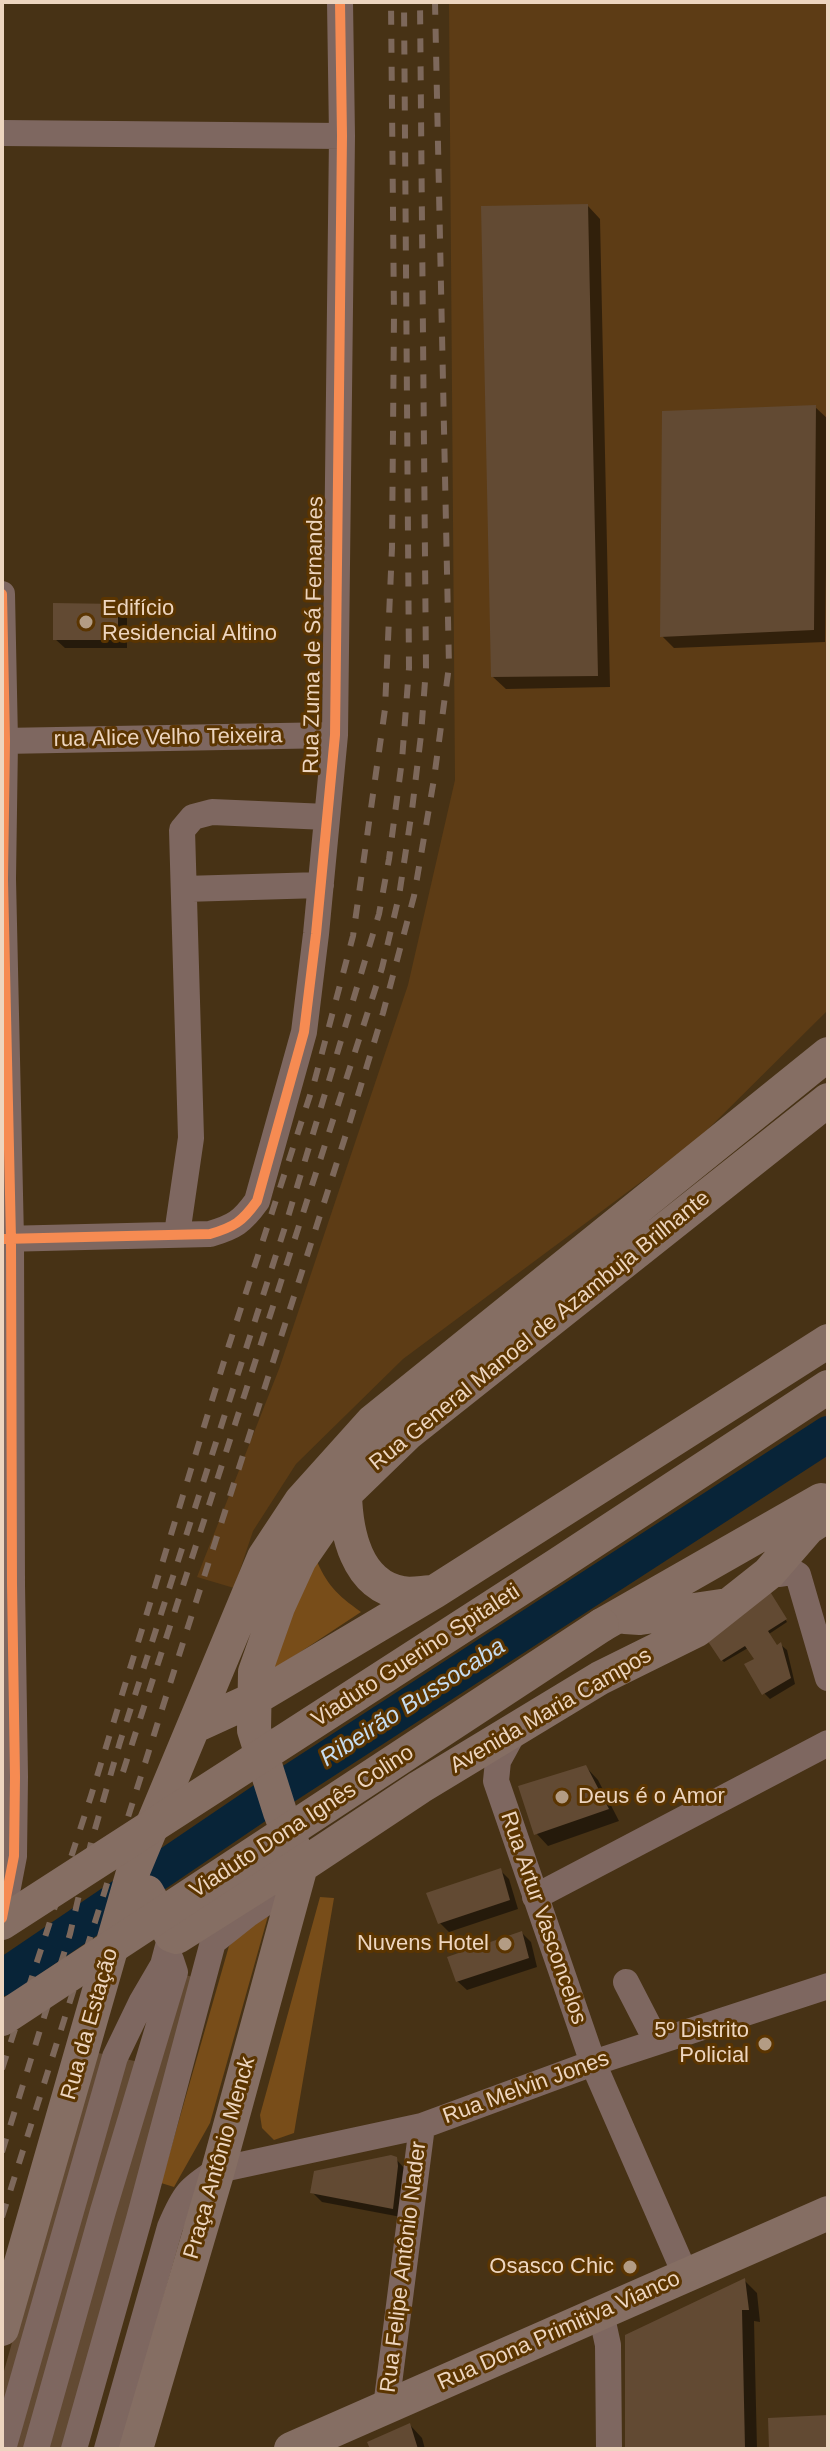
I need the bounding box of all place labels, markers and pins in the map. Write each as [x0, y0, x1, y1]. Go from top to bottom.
place label: Edifício Residencial Altino [102, 596, 277, 648]
marker: Edifício Residencial Altino [77, 613, 95, 631]
place label: Deus é o Amor [578, 1784, 725, 1810]
marker: Deus é o Amor [553, 1788, 571, 1806]
place label: Nuvens Hotel [357, 1931, 489, 1957]
marker: Nuvens Hotel [496, 1935, 514, 1953]
place label: 5º Distrito Policial [654, 2018, 749, 2070]
marker: 5º Distrito Policial [756, 2035, 774, 2053]
place label: Osasco Chic [489, 2254, 614, 2280]
marker: Osasco Chic [621, 2258, 639, 2276]

